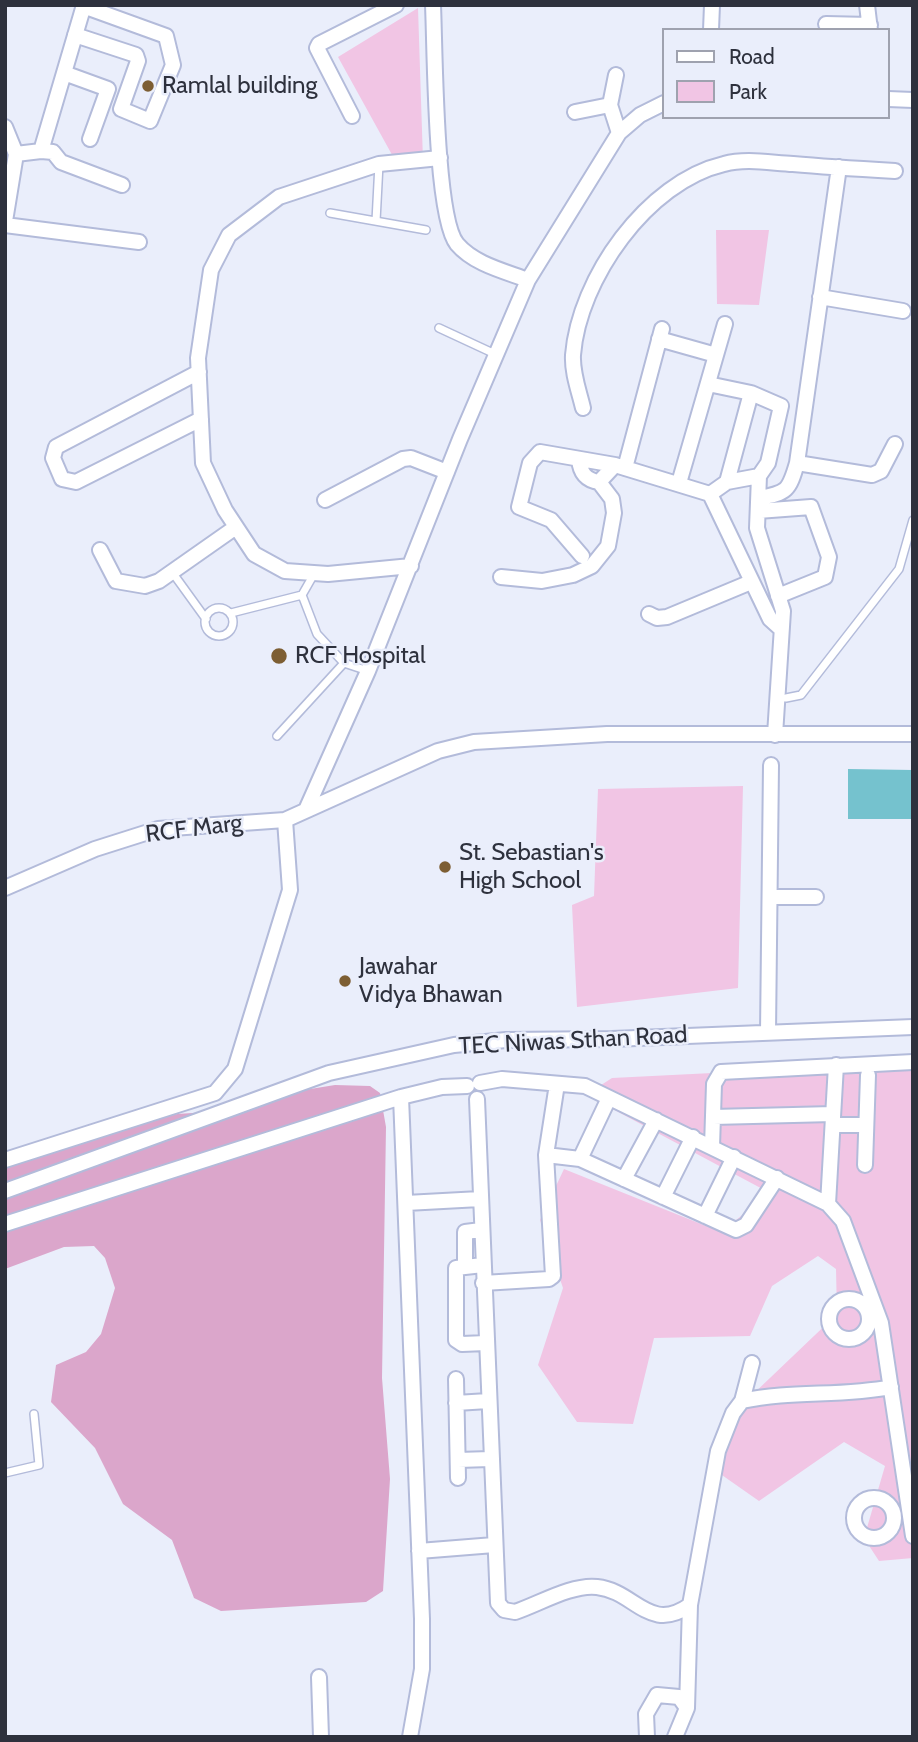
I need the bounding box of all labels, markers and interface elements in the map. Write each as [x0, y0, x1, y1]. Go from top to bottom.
legend [662, 28, 890, 119]
text: Road [729, 44, 775, 69]
place label: Ramlal building [162, 72, 317, 100]
marker: Ramlal building [140, 78, 156, 94]
text: Park [729, 79, 767, 104]
place label: RCF Hospital [295, 642, 426, 670]
marker: RCF Hospital [269, 646, 289, 666]
street label: RCF Marg [144, 809, 244, 849]
place label: St. Sebastian's High School [459, 839, 604, 895]
marker: St. Sebastian's High School [437, 859, 453, 875]
place label: Jawahar Vidya Bhawan [359, 953, 503, 1009]
marker: Jawahar Vidya Bhawan [337, 973, 353, 989]
street label: TEC Niwas Sthan Road [458, 1021, 688, 1061]

